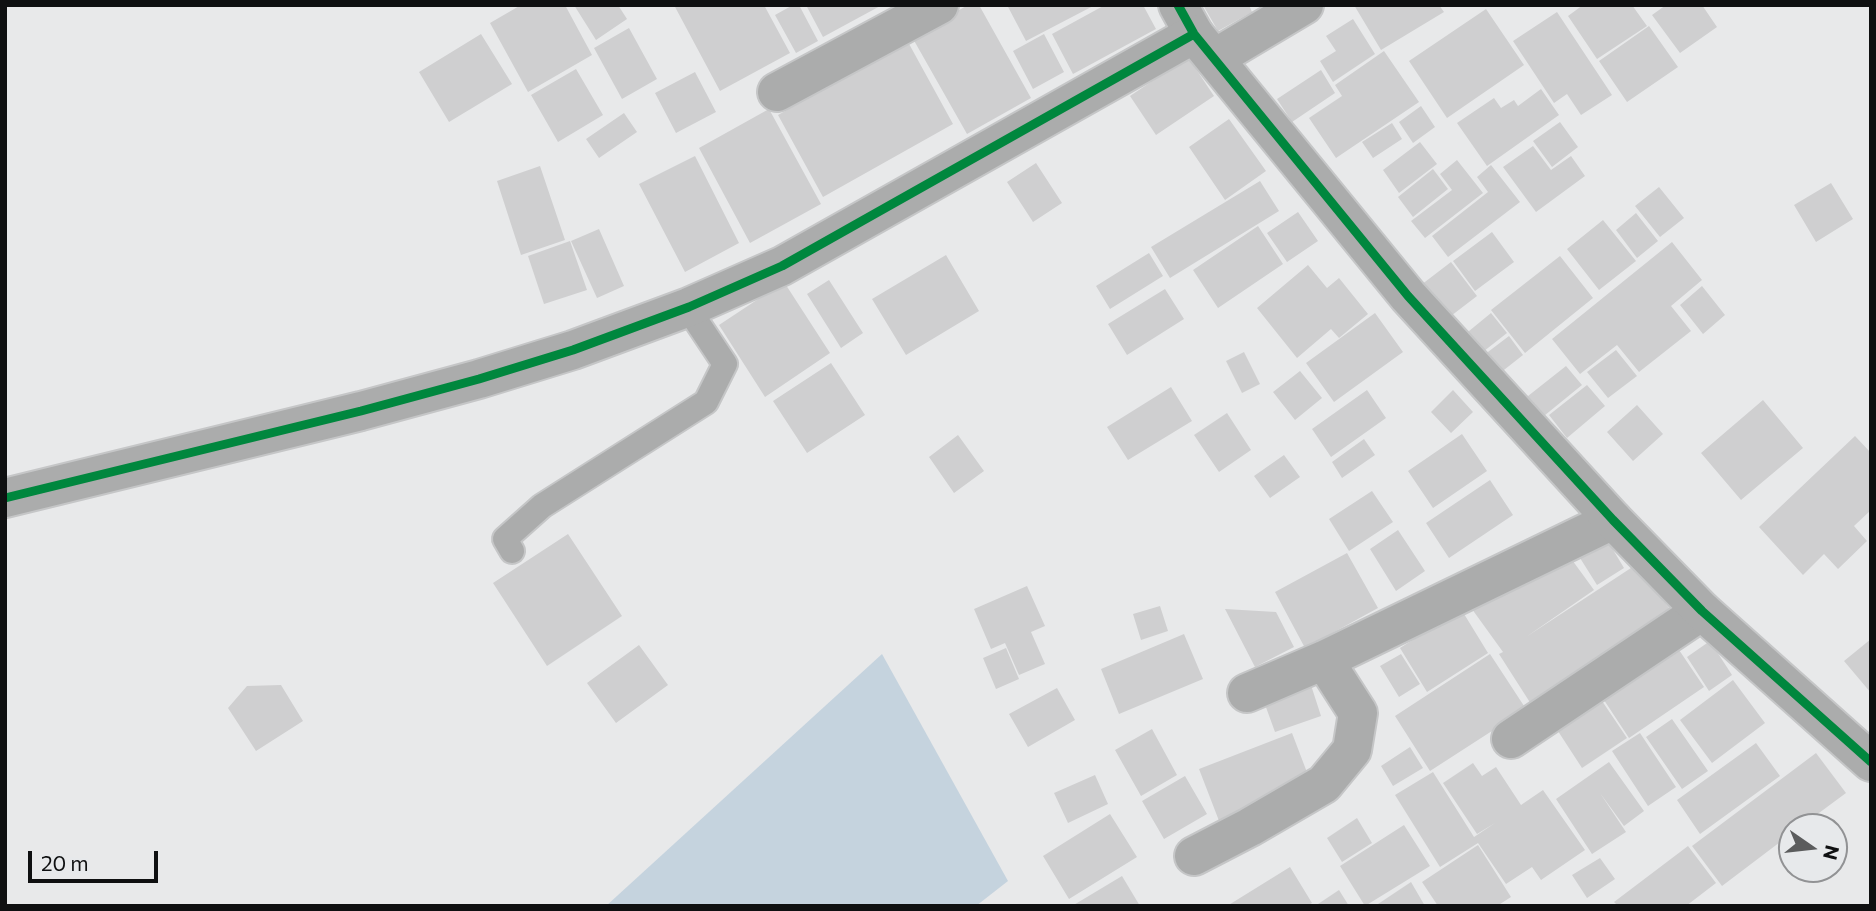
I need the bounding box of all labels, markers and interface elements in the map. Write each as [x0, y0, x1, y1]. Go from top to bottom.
north arrow [1778, 813, 1848, 883]
scale bar [32, 838, 161, 882]
text: N [1819, 843, 1845, 862]
text: 20 m [41, 850, 89, 875]

